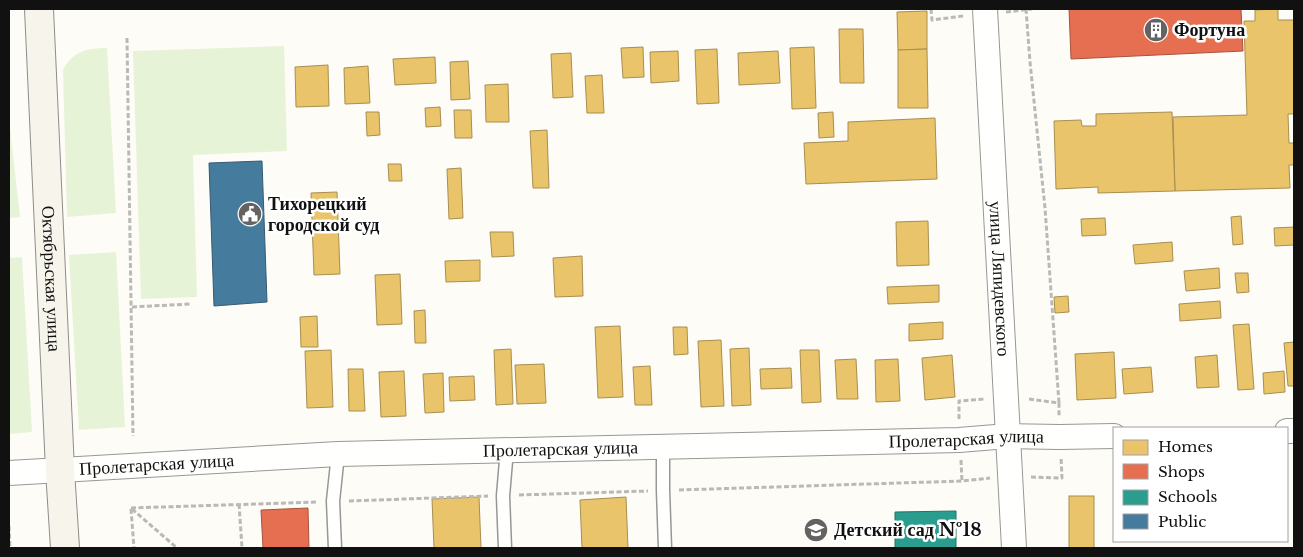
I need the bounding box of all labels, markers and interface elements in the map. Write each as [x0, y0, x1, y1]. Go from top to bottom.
building icon: Фортуна [1143, 17, 1169, 43]
place label: Фортуна [1174, 19, 1245, 41]
place label: Тихорецкий городской суд [268, 193, 379, 236]
street label: улица Ляпидевского [984, 200, 1015, 357]
public building icon: Тихорецкий городской суд [237, 201, 263, 227]
street label: Октябрьская улица [37, 205, 66, 352]
street label: Пролетарская улица [888, 425, 1044, 453]
legend [1113, 427, 1288, 542]
street label: Пролетарская улица [483, 436, 638, 462]
text: Homes [1158, 437, 1213, 456]
street label: Пролетарская улица [79, 449, 235, 480]
text: Shops [1158, 462, 1205, 481]
text: Schools [1158, 487, 1218, 506]
text: Public [1158, 512, 1206, 531]
school or university icon: Детский сад №18 [803, 517, 829, 543]
place label: Детский сад №18 [834, 519, 982, 541]

